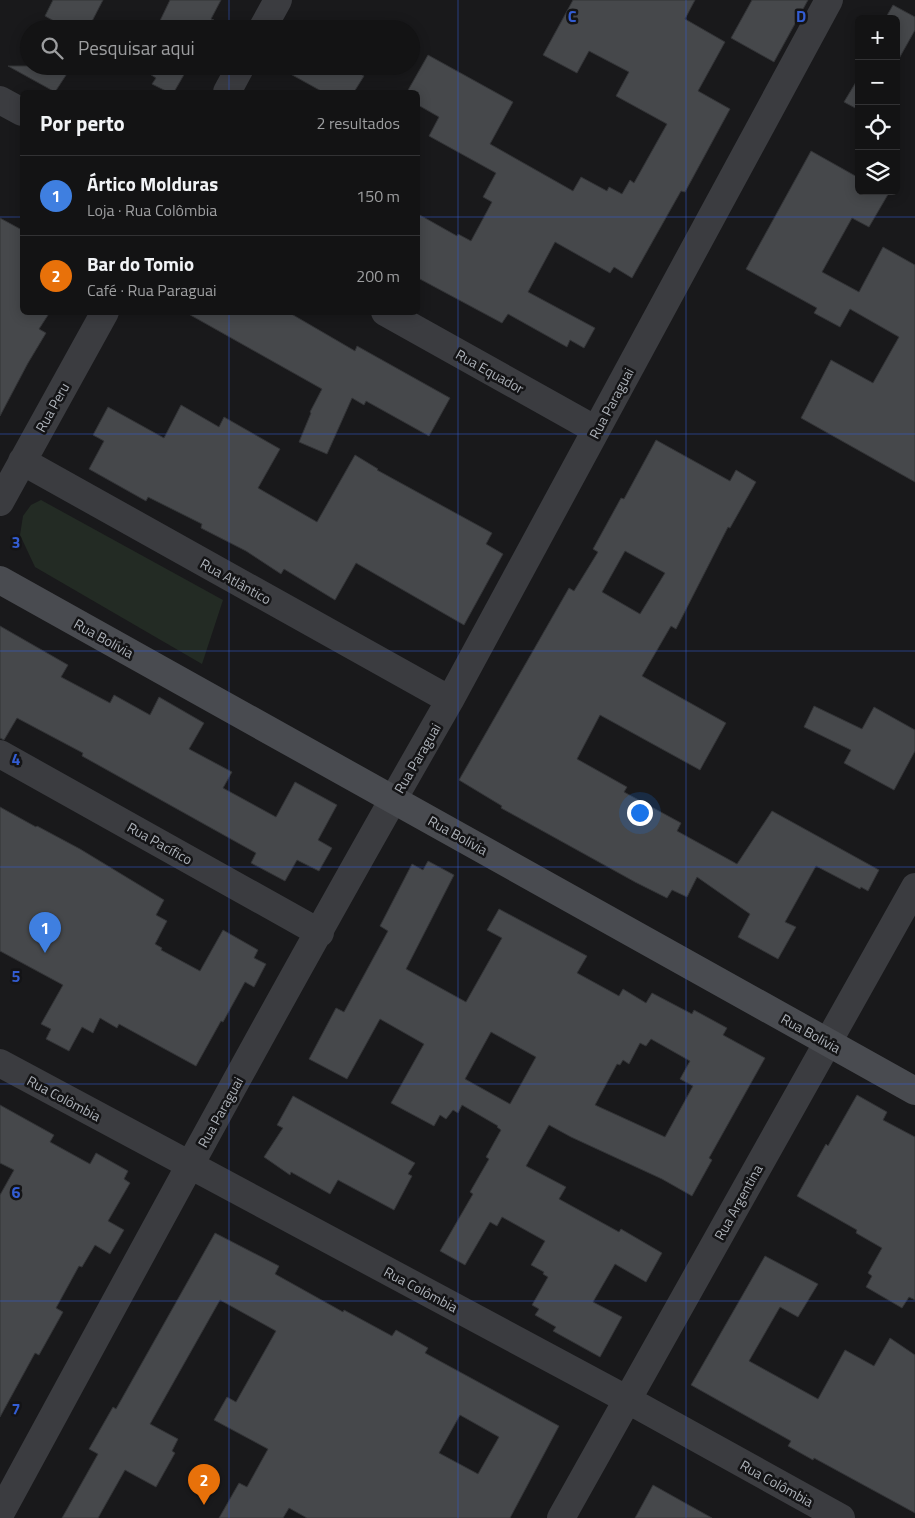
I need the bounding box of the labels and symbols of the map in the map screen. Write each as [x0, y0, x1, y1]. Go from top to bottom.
text: C [568, 4, 577, 28]
text: D [796, 4, 806, 28]
street label: Rua Equador [452, 344, 528, 398]
street label: Rua Paraguai [583, 364, 639, 442]
street label: Rua Peru [30, 378, 74, 436]
text: 3 [12, 530, 20, 554]
street label: Rua Atlântico [197, 553, 275, 609]
street label: Rua Bolívia [70, 613, 138, 663]
street label: Rua Paraguai [388, 719, 446, 797]
text: 4 [12, 747, 21, 771]
your location [627, 800, 653, 826]
street label: Rua Bolívia [424, 810, 492, 860]
street label: Rua Pacífico [124, 816, 196, 870]
pin: 1 [29, 912, 61, 953]
text: 5 [12, 964, 21, 988]
street label: Rua Bolívia [777, 1008, 845, 1058]
street label: Rua Colômbia [23, 1070, 105, 1126]
street label: Rua Paraguai [192, 1073, 248, 1151]
street label: Rua Argentina [709, 1160, 767, 1244]
text: 6 [12, 1180, 21, 1204]
street label: Rua Colômbia [380, 1261, 462, 1317]
text: 7 [12, 1397, 20, 1421]
street label: Rua Colômbia [737, 1454, 817, 1512]
pin: 2 [188, 1464, 220, 1505]

